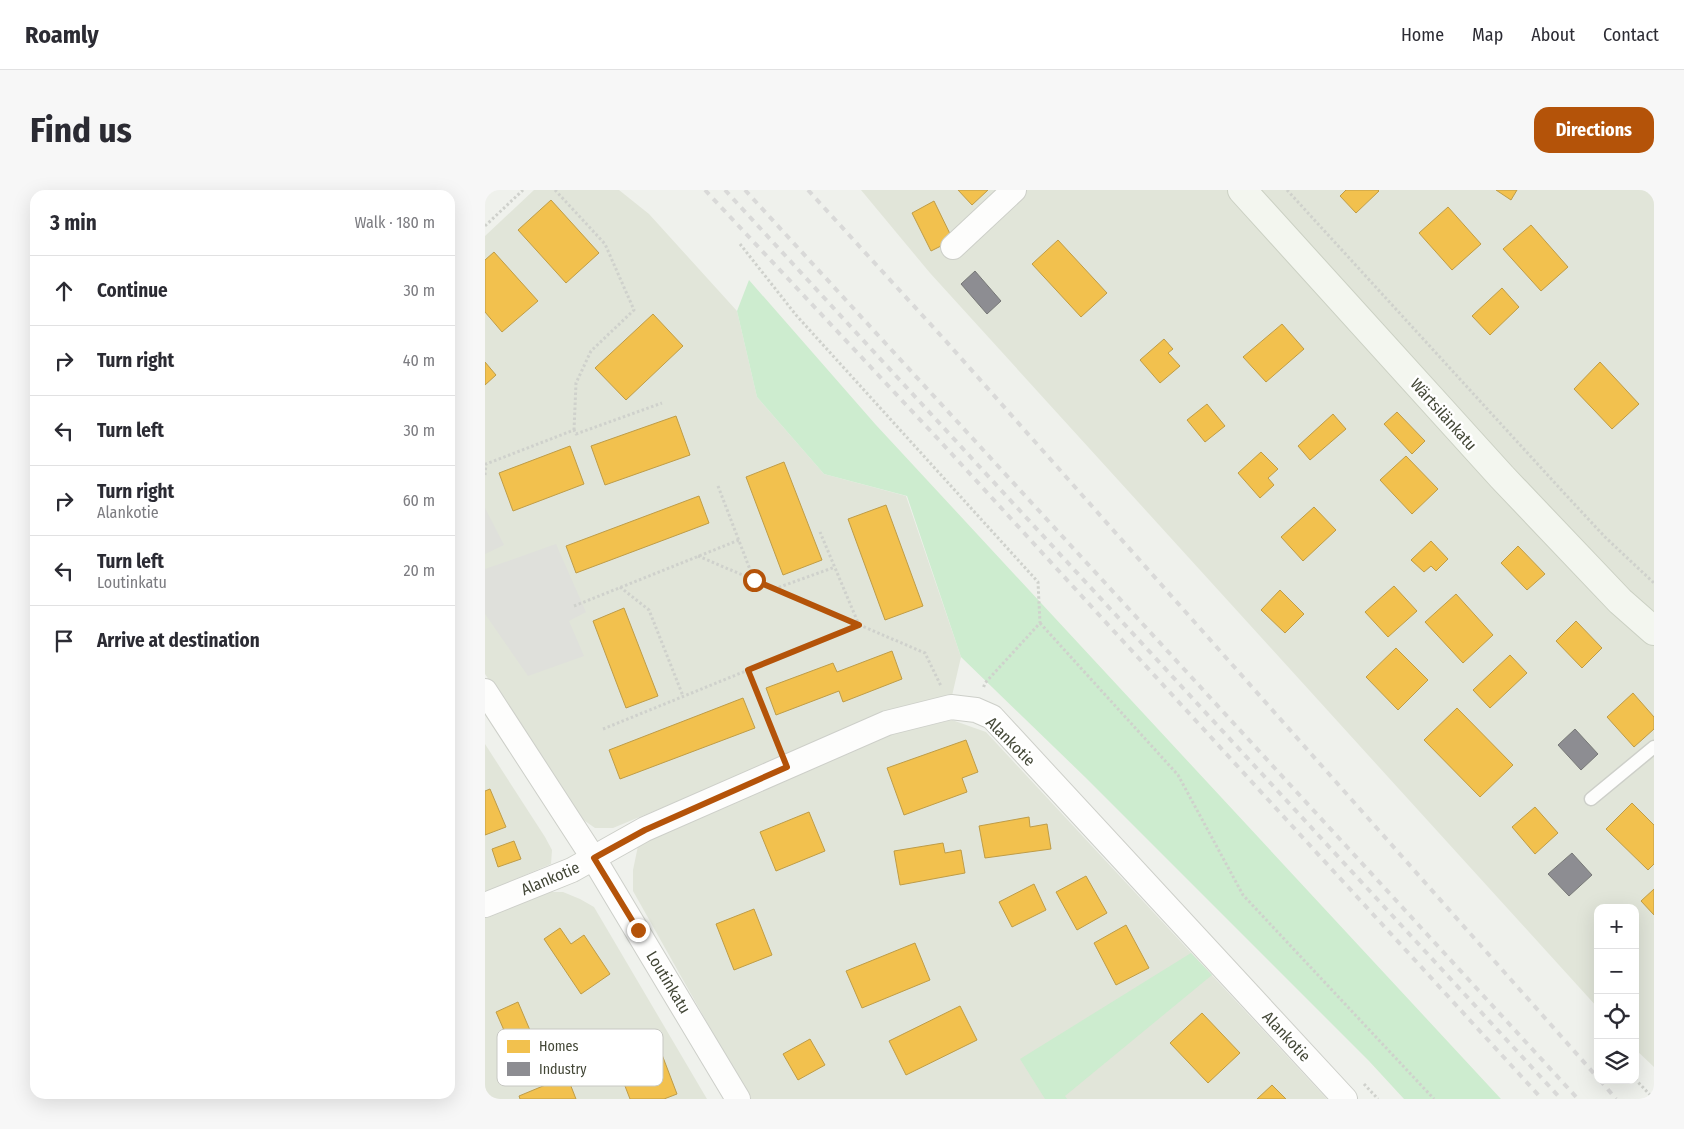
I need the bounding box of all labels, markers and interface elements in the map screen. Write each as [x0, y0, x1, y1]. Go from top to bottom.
text: Roamly [25, 21, 99, 49]
text: Home [1401, 24, 1444, 46]
text: Map [1472, 24, 1503, 46]
text: About [1531, 24, 1575, 46]
text: Contact [1603, 24, 1659, 46]
button: Directions [1534, 107, 1654, 153]
text: Find us [30, 109, 132, 151]
text: 3 min [50, 210, 97, 236]
text: Walk · 180 m [355, 213, 435, 232]
icon: ahead [50, 277, 78, 305]
text: Continue [97, 279, 168, 302]
text: 30 m [403, 281, 435, 300]
icon: right [50, 347, 78, 375]
text: Turn right [97, 349, 174, 372]
text: 40 m [403, 351, 435, 370]
street label: Wärtsilänkatu [1406, 374, 1481, 454]
icon: left [50, 417, 78, 445]
text: Turn left [97, 419, 164, 442]
text: 30 m [403, 421, 435, 440]
text: Turn right [97, 480, 174, 503]
icon: right [50, 487, 78, 515]
text: 60 m [403, 491, 435, 510]
text: Alankotie [97, 503, 159, 522]
text: Turn left [97, 550, 164, 573]
icon: left [50, 557, 78, 585]
text: 20 m [404, 561, 435, 580]
route start [743, 569, 766, 592]
text: Loutinkatu [97, 573, 167, 592]
icon: arrive [50, 627, 78, 655]
text: Arrive at destination [97, 629, 260, 652]
street label: Alankotie [982, 713, 1039, 770]
street label: Alankotie [518, 858, 582, 899]
map controls [1594, 904, 1639, 1084]
button: + [1594, 904, 1639, 949]
route end [627, 919, 650, 942]
street label: Loutinkatu [642, 947, 695, 1017]
button: − [1594, 949, 1639, 994]
button: locate [1594, 994, 1639, 1039]
street label: Alankotie [1259, 1007, 1315, 1065]
legend [497, 1029, 663, 1086]
text: Homes [539, 1038, 579, 1055]
button: layers [1594, 1039, 1639, 1084]
text: Industry [539, 1061, 587, 1078]

